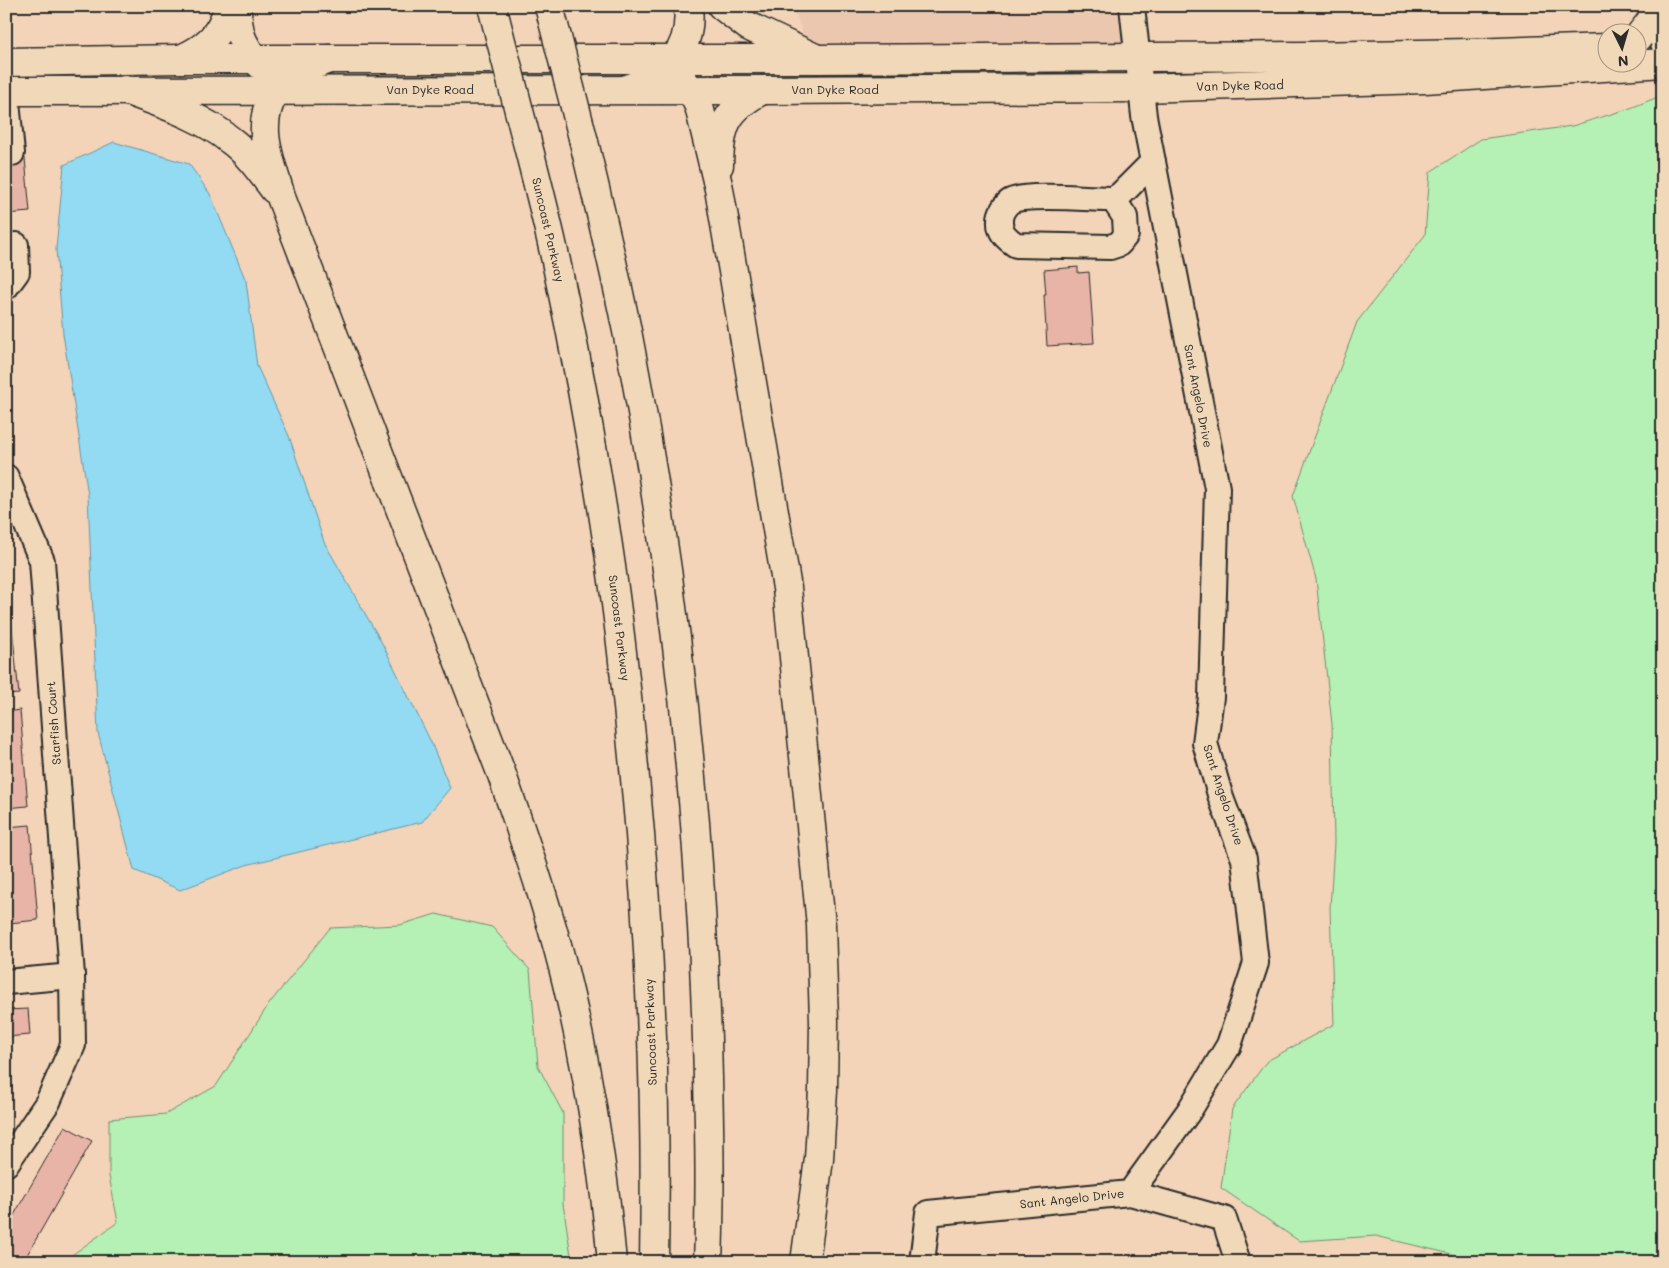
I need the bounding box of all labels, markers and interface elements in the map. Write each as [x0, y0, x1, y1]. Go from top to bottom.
north arrow [1596, 22, 1646, 72]
text: N [1617, 52, 1629, 71]
street label: Van Dyke Road [1196, 76, 1284, 94]
street label: Van Dyke Road [386, 81, 474, 97]
street label: Van Dyke Road [791, 81, 879, 97]
street label: Suncoast Parkway [529, 176, 569, 284]
street label: Sant Angelo Drive [1181, 343, 1217, 449]
street label: Suncoast Parkway [606, 574, 634, 682]
street label: Starfish Court [42, 681, 64, 765]
street label: Sant Angelo Drive [1200, 742, 1248, 847]
street label: Suncoast Parkway [640, 978, 660, 1086]
street label: Sant Angelo Drive [1019, 1185, 1125, 1211]

